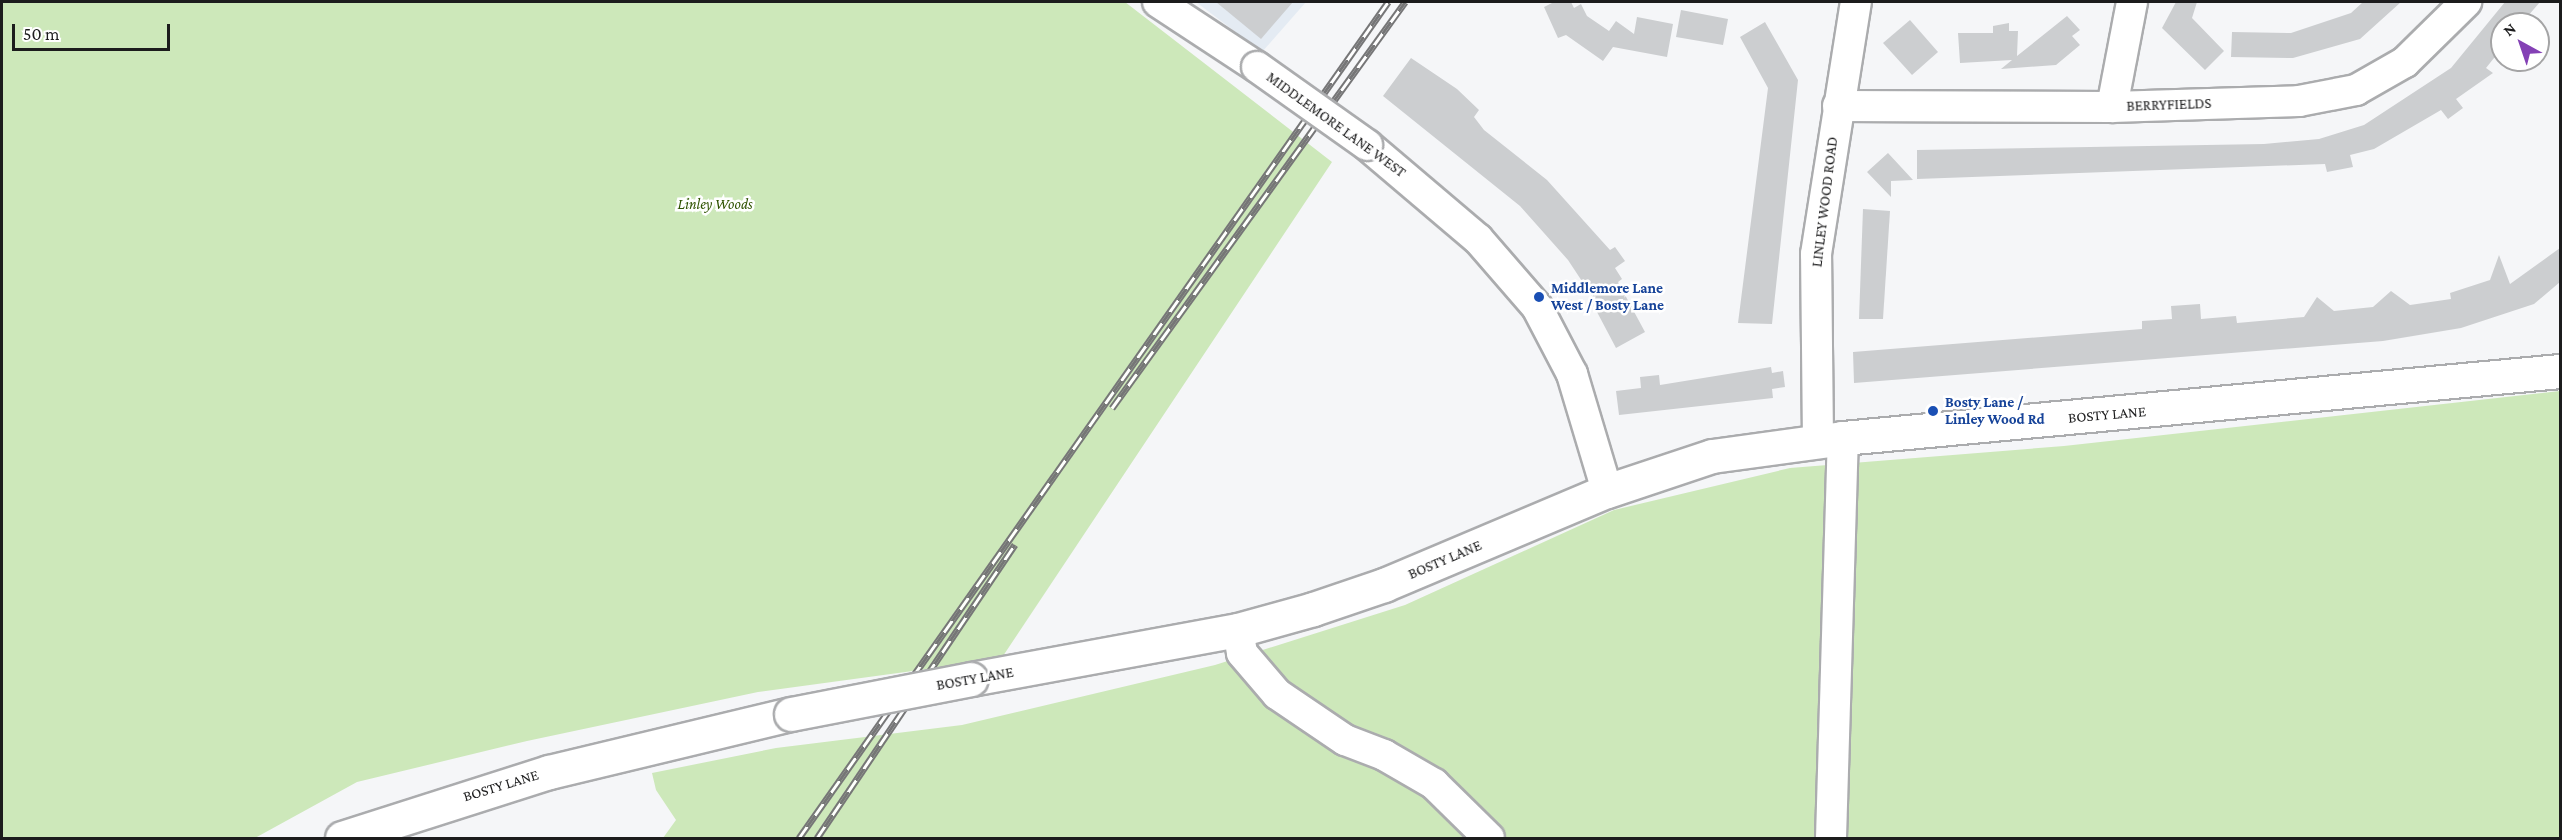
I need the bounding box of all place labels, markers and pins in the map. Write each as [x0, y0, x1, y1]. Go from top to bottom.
place label: Middlemore Lane West / Bosty Lane [1551, 279, 1664, 314]
marker: Middlemore Lane West / Bosty Lane [1532, 290, 1546, 304]
place label: Bosty Lane / Linley Wood Rd [1945, 393, 2045, 428]
marker: Bosty Lane / Linley Wood Rd [1926, 404, 1940, 418]

